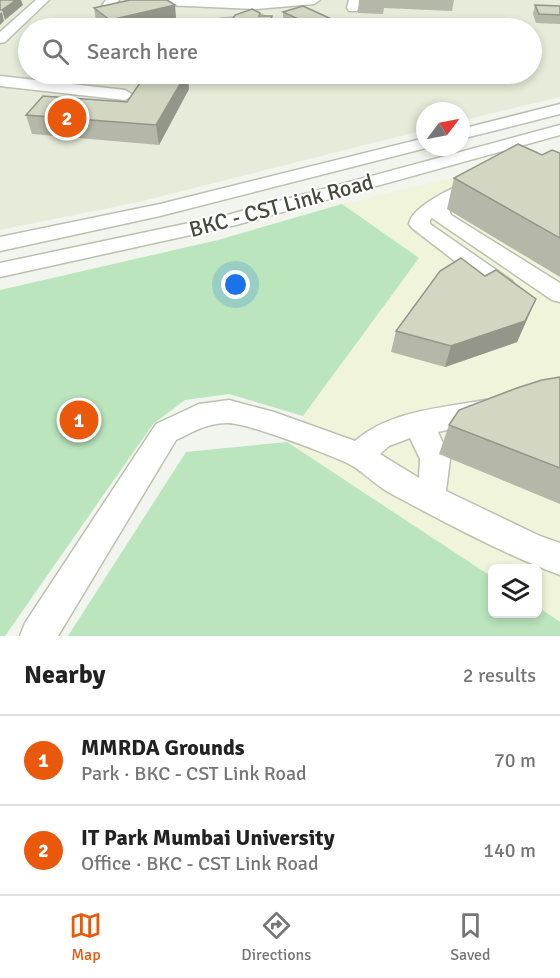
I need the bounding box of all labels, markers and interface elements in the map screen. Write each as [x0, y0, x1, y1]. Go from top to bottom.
search box [18, 18, 542, 84]
icon: search [39, 35, 72, 68]
text: Search here [87, 38, 198, 65]
pin: 2 [48, 96, 86, 140]
north arrow [416, 102, 470, 156]
street label: BKC - CST Link Road [186, 168, 376, 243]
your location [221, 270, 250, 299]
pin: 1 [60, 398, 98, 442]
map controls [488, 564, 542, 618]
button: layers [488, 564, 542, 618]
text: Nearby [24, 659, 105, 691]
text: 2 results [463, 663, 536, 688]
text: MMRDA Grounds [81, 734, 245, 761]
text: 1 [38, 748, 49, 773]
text: 70 m [494, 748, 536, 773]
text: Park · BKC - CST Link Road [81, 761, 307, 786]
text: IT Park Mumbai University [81, 824, 335, 851]
text: 2 [38, 838, 49, 863]
text: 140 m [483, 838, 536, 863]
text: Office · BKC - CST Link Road [81, 851, 319, 876]
tab: Map [69, 909, 102, 965]
tab: Directions [241, 909, 311, 965]
tab: Saved [450, 909, 491, 965]

